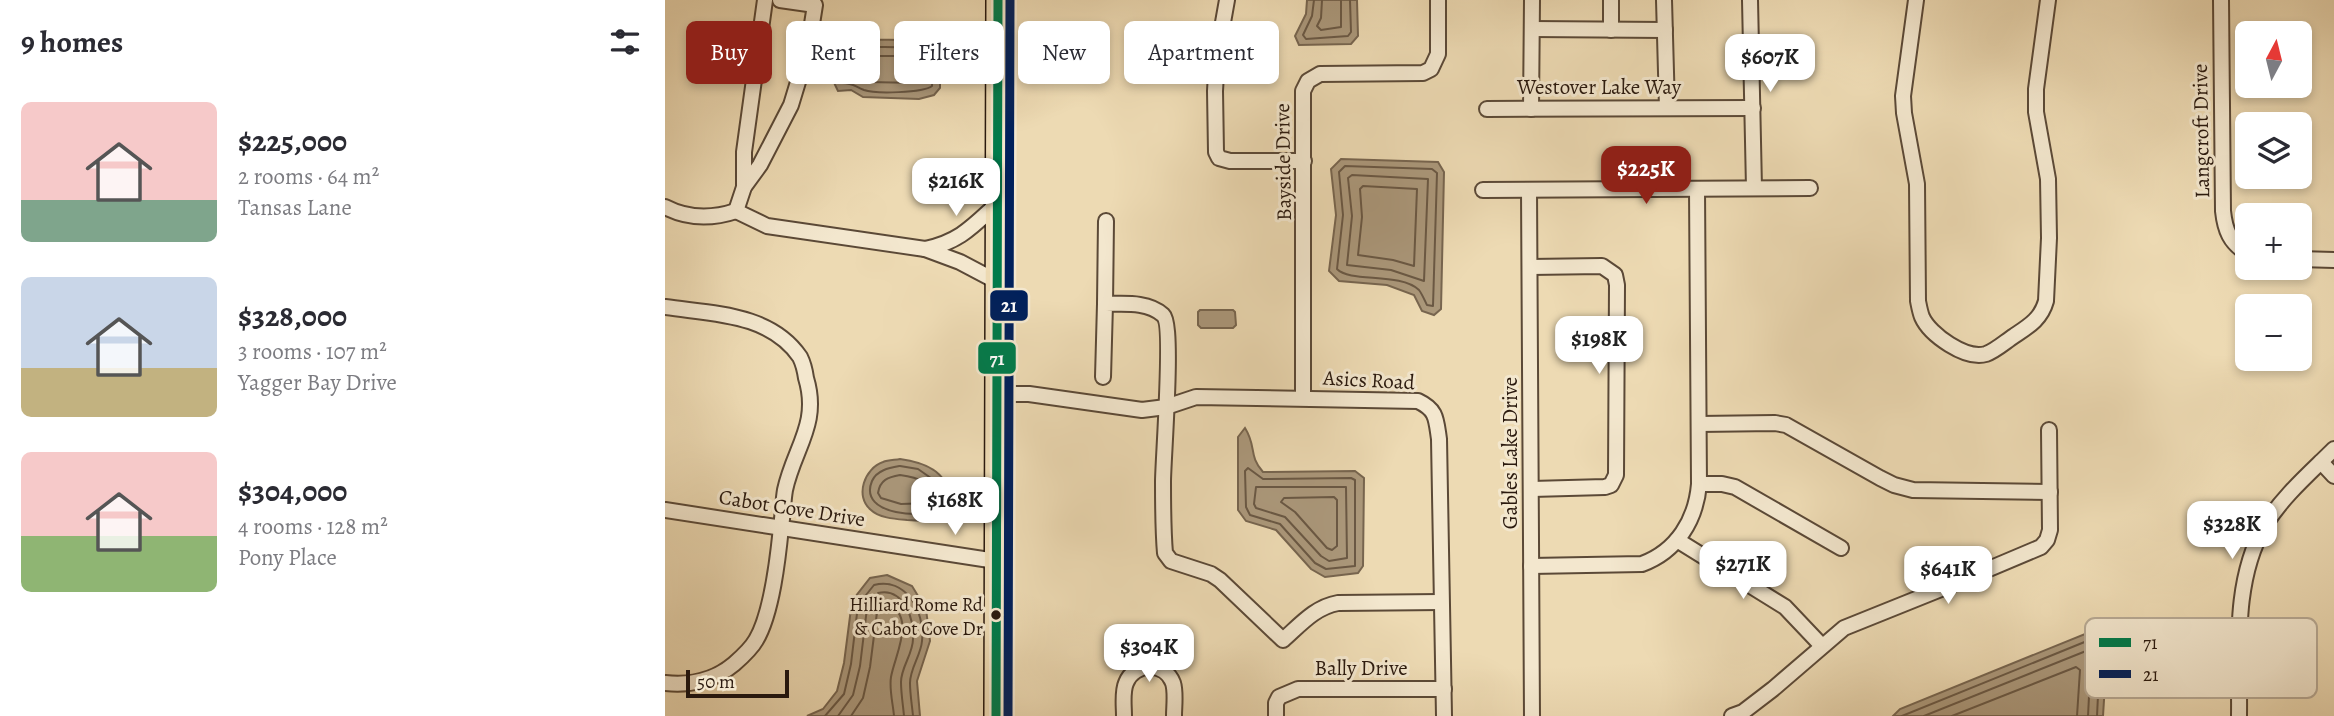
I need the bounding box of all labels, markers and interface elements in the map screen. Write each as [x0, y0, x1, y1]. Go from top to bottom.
chip: Buy [686, 21, 772, 84]
chip: Rent [786, 21, 880, 84]
chip: Filters [894, 21, 1004, 84]
chip: New [1018, 21, 1110, 84]
chip: Apartment [1124, 21, 1279, 84]
north arrow [2235, 21, 2312, 98]
map controls [2235, 21, 2312, 371]
text: 9 homes [21, 22, 123, 62]
icon: filters [606, 23, 644, 61]
pin: $607K [1721, 34, 1819, 94]
text: $607K [1741, 41, 1799, 72]
street label: Langcroft Drive [2186, 63, 2216, 199]
street label: Westover Lake Way [1516, 73, 1682, 101]
street label: Bayside Drive [1268, 103, 1298, 221]
button: layers [2235, 112, 2312, 189]
text: $225,000 [238, 121, 347, 161]
icon: home [77, 130, 161, 214]
pin: $225K [1597, 146, 1695, 206]
text: $225K [1617, 153, 1675, 184]
pin: $216K [907, 158, 1005, 218]
text: 2 rooms · 64 m² [238, 161, 379, 192]
text: $216K [928, 165, 984, 196]
text: Tansas Lane [238, 192, 352, 223]
button: + [2235, 203, 2312, 280]
line badge: 21 [989, 289, 1029, 322]
text: 21 [1001, 293, 1017, 319]
button: − [2235, 294, 2312, 371]
text: $328,000 [238, 296, 347, 336]
icon: home [77, 305, 161, 389]
pin: $198K [1550, 316, 1648, 376]
text: $198K [1571, 323, 1627, 354]
text: 3 rooms · 107 m² [238, 336, 387, 367]
line badge: 71 [977, 341, 1017, 375]
text: 71 [990, 346, 1005, 372]
street label: Asics Road [1321, 364, 1416, 396]
text: Yagger Bay Drive [238, 367, 397, 398]
street label: Gables Lake Drive [1496, 377, 1524, 529]
text: $304,000 [238, 471, 347, 511]
pin: $168K [906, 477, 1004, 537]
icon: home [77, 480, 161, 564]
street label: Cabot Cove Drive [717, 483, 867, 533]
text: $168K [927, 484, 983, 515]
pin: $328K [2183, 502, 2281, 561]
text: $328K [2203, 508, 2261, 539]
text: 4 rooms · 128 m² [238, 511, 388, 542]
text: Pony Place [238, 542, 337, 573]
pin: $271K [1694, 542, 1792, 601]
pin: $641K [1899, 546, 1997, 606]
text: $271K [1716, 548, 1771, 579]
text: $641K [1920, 553, 1976, 584]
place label: Hilliard Rome Rd & Cabot Cove Dr [849, 592, 984, 642]
marker: Hilliard Rome Rd & Cabot Cove Dr [989, 608, 1003, 622]
legend [2085, 618, 2317, 698]
pin: $304K [1100, 624, 1198, 684]
text: 71 [2143, 630, 2158, 656]
text: $304K [1120, 631, 1178, 662]
street label: Bally Drive [1314, 654, 1408, 682]
text: 21 [2143, 662, 2159, 688]
scale bar [686, 667, 789, 699]
text: 50 m [697, 669, 735, 695]

